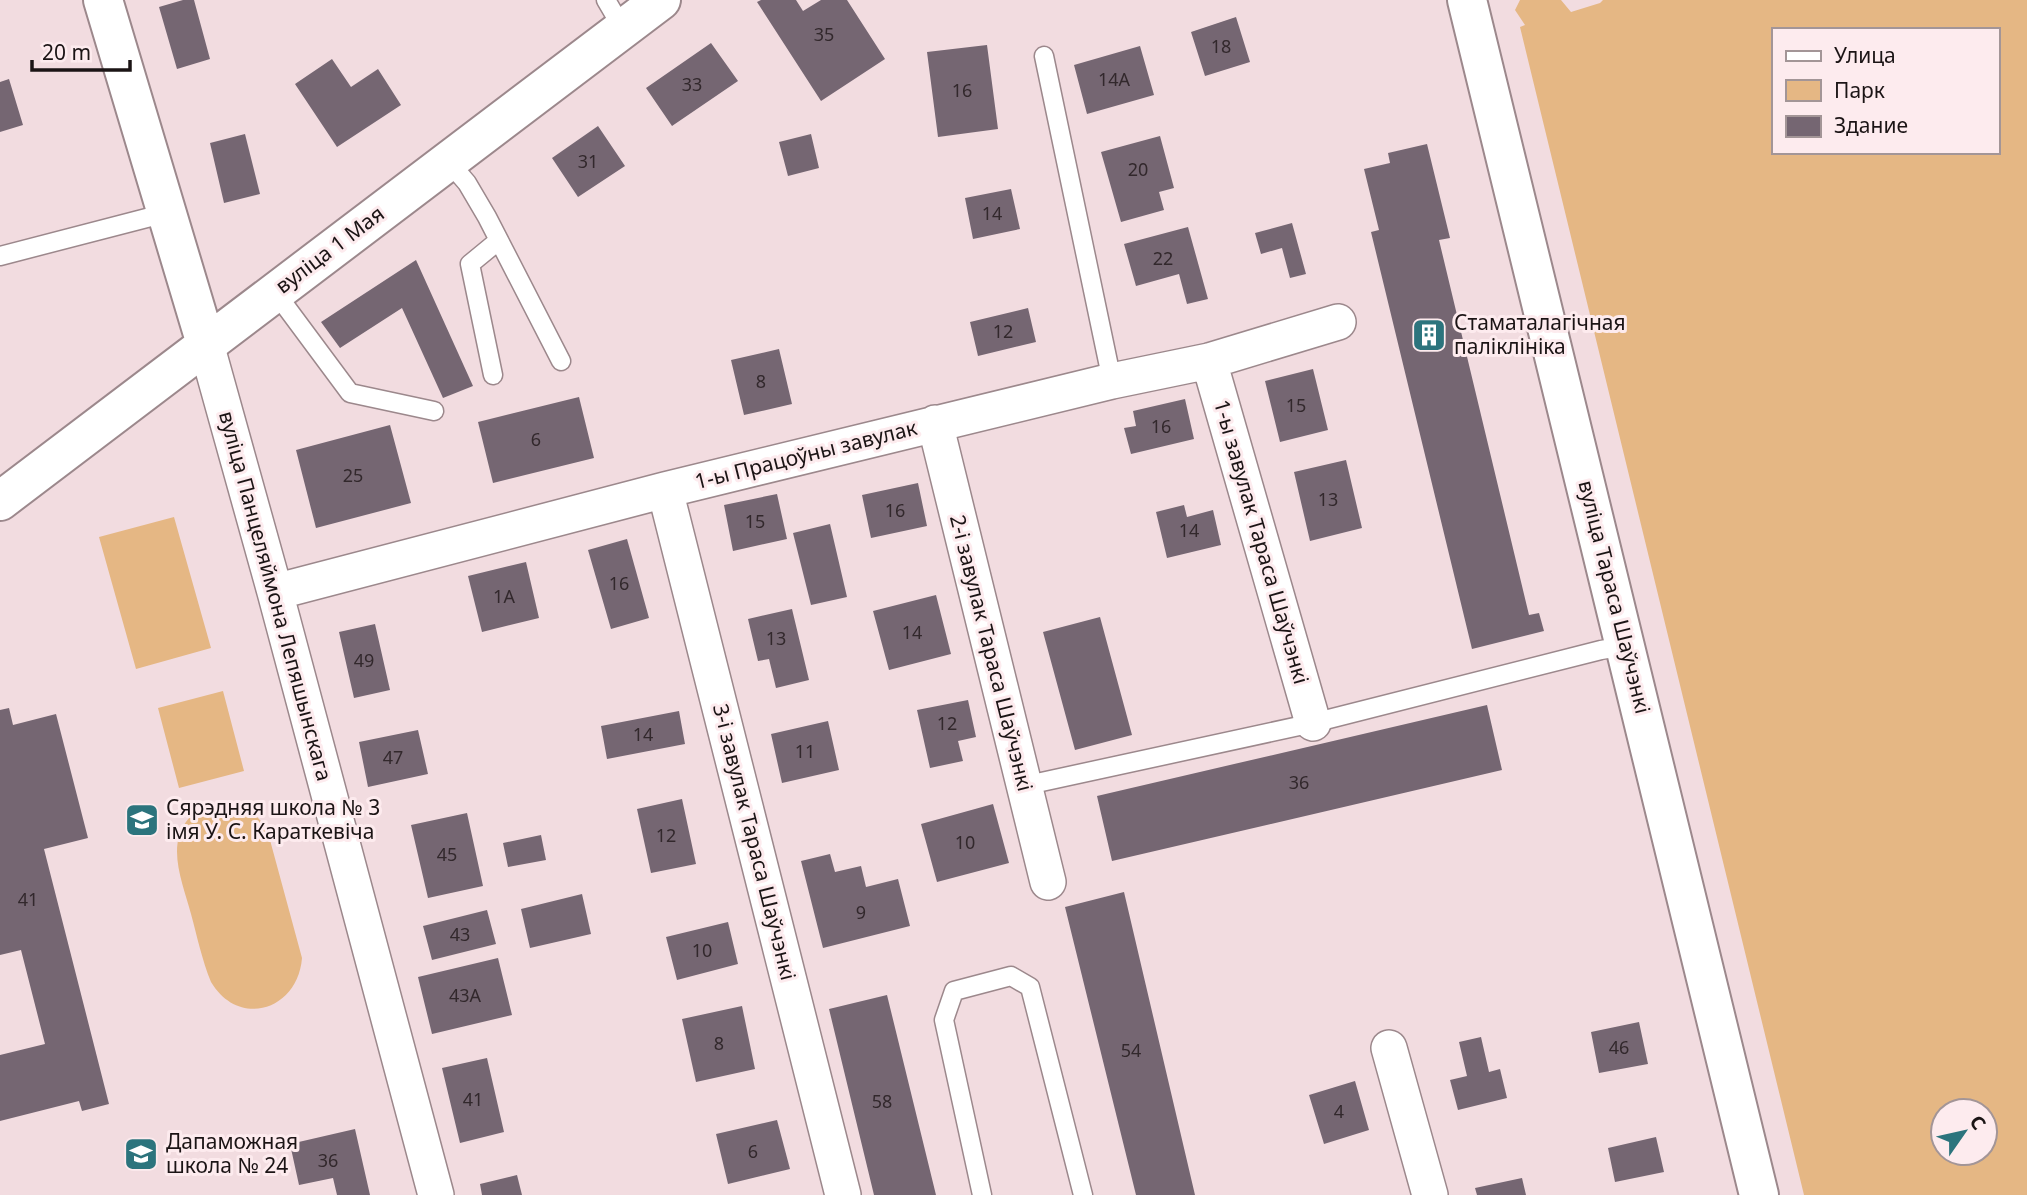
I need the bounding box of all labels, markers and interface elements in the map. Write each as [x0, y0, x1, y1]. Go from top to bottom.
house number: 35 [814, 22, 834, 46]
scale bar [32, 28, 130, 72]
legend [1772, 28, 1999, 154]
house number: 18 [1211, 34, 1231, 58]
text: 20 m [42, 38, 91, 66]
text: Улица [1834, 41, 1896, 69]
house number: 14А [1098, 67, 1131, 91]
house number: 33 [682, 72, 702, 96]
text: Парк [1834, 76, 1885, 104]
house number: 16 [952, 78, 972, 102]
text: Здание [1834, 111, 1908, 139]
house number: 31 [578, 149, 598, 173]
house number: 20 [1128, 157, 1148, 181]
street label: вуліца 1 Мая [269, 199, 389, 299]
house number: 14 [982, 201, 1002, 225]
house number: 22 [1153, 246, 1173, 270]
place label: Стаматалагічная паліклініка [1454, 308, 1626, 360]
building icon: Стаматалагічная паліклініка [1410, 316, 1448, 354]
house number: 12 [993, 319, 1013, 343]
house number: 8 [756, 369, 766, 393]
house number: 15 [1286, 393, 1306, 417]
street label: 1-ы завулак Тараса Шаўчэнкі [1208, 396, 1316, 687]
street label: вуліца Панцеляймона Лепяшынскага [213, 408, 339, 784]
street label: 1-ы Працоўны завулак [692, 413, 920, 495]
house number: 16 [1151, 414, 1171, 438]
house number: 6 [531, 427, 541, 451]
house number: 25 [343, 463, 363, 487]
street label: вуліца Тараса Шаўчэнкі [1572, 477, 1658, 716]
house number: 13 [1318, 487, 1338, 511]
house number: 16 [885, 498, 905, 522]
house number: 15 [745, 509, 765, 533]
street label: 2-і завулак Тараса Шаўчэнкі [944, 512, 1040, 794]
house number: 14 [1179, 518, 1199, 542]
house number: 16 [609, 571, 629, 595]
house number: 1А [493, 584, 515, 608]
house number: 14 [902, 620, 922, 644]
house number: 13 [766, 626, 786, 650]
house number: 49 [354, 648, 374, 672]
street label: 3-і завулак Тараса Шаўчэнкі [707, 701, 803, 983]
house number: 12 [937, 711, 957, 735]
house number: 14 [633, 722, 653, 746]
house number: 11 [795, 739, 815, 763]
house number: 47 [383, 745, 403, 769]
house number: 36 [1289, 770, 1309, 794]
place label: Сярэдняя школа № 3 імя У. С. Караткевіча [166, 793, 380, 845]
school or university icon: Сярэдняя школа № 3 імя У. С. Караткевіча [123, 801, 161, 839]
house number: 12 [656, 823, 676, 847]
house number: 10 [955, 830, 975, 854]
house number: 45 [437, 842, 457, 866]
house number: 41 [18, 887, 38, 911]
house number: 9 [856, 900, 866, 924]
house number: 43 [450, 922, 470, 946]
house number: 10 [692, 938, 712, 962]
house number: 43А [449, 983, 482, 1007]
house number: 8 [714, 1031, 724, 1055]
house number: 46 [1609, 1035, 1629, 1059]
house number: 54 [1121, 1038, 1141, 1062]
house number: 41 [463, 1087, 483, 1111]
house number: 58 [872, 1089, 892, 1113]
north arrow [1929, 1097, 1999, 1167]
house number: 4 [1334, 1099, 1344, 1123]
text: С [1964, 1110, 1992, 1135]
place label: Дапаможная школа № 24 [166, 1127, 298, 1179]
school or university icon: Дапаможная школа № 24 [122, 1135, 160, 1173]
house number: 6 [748, 1139, 758, 1163]
house number: 36 [318, 1148, 338, 1172]

